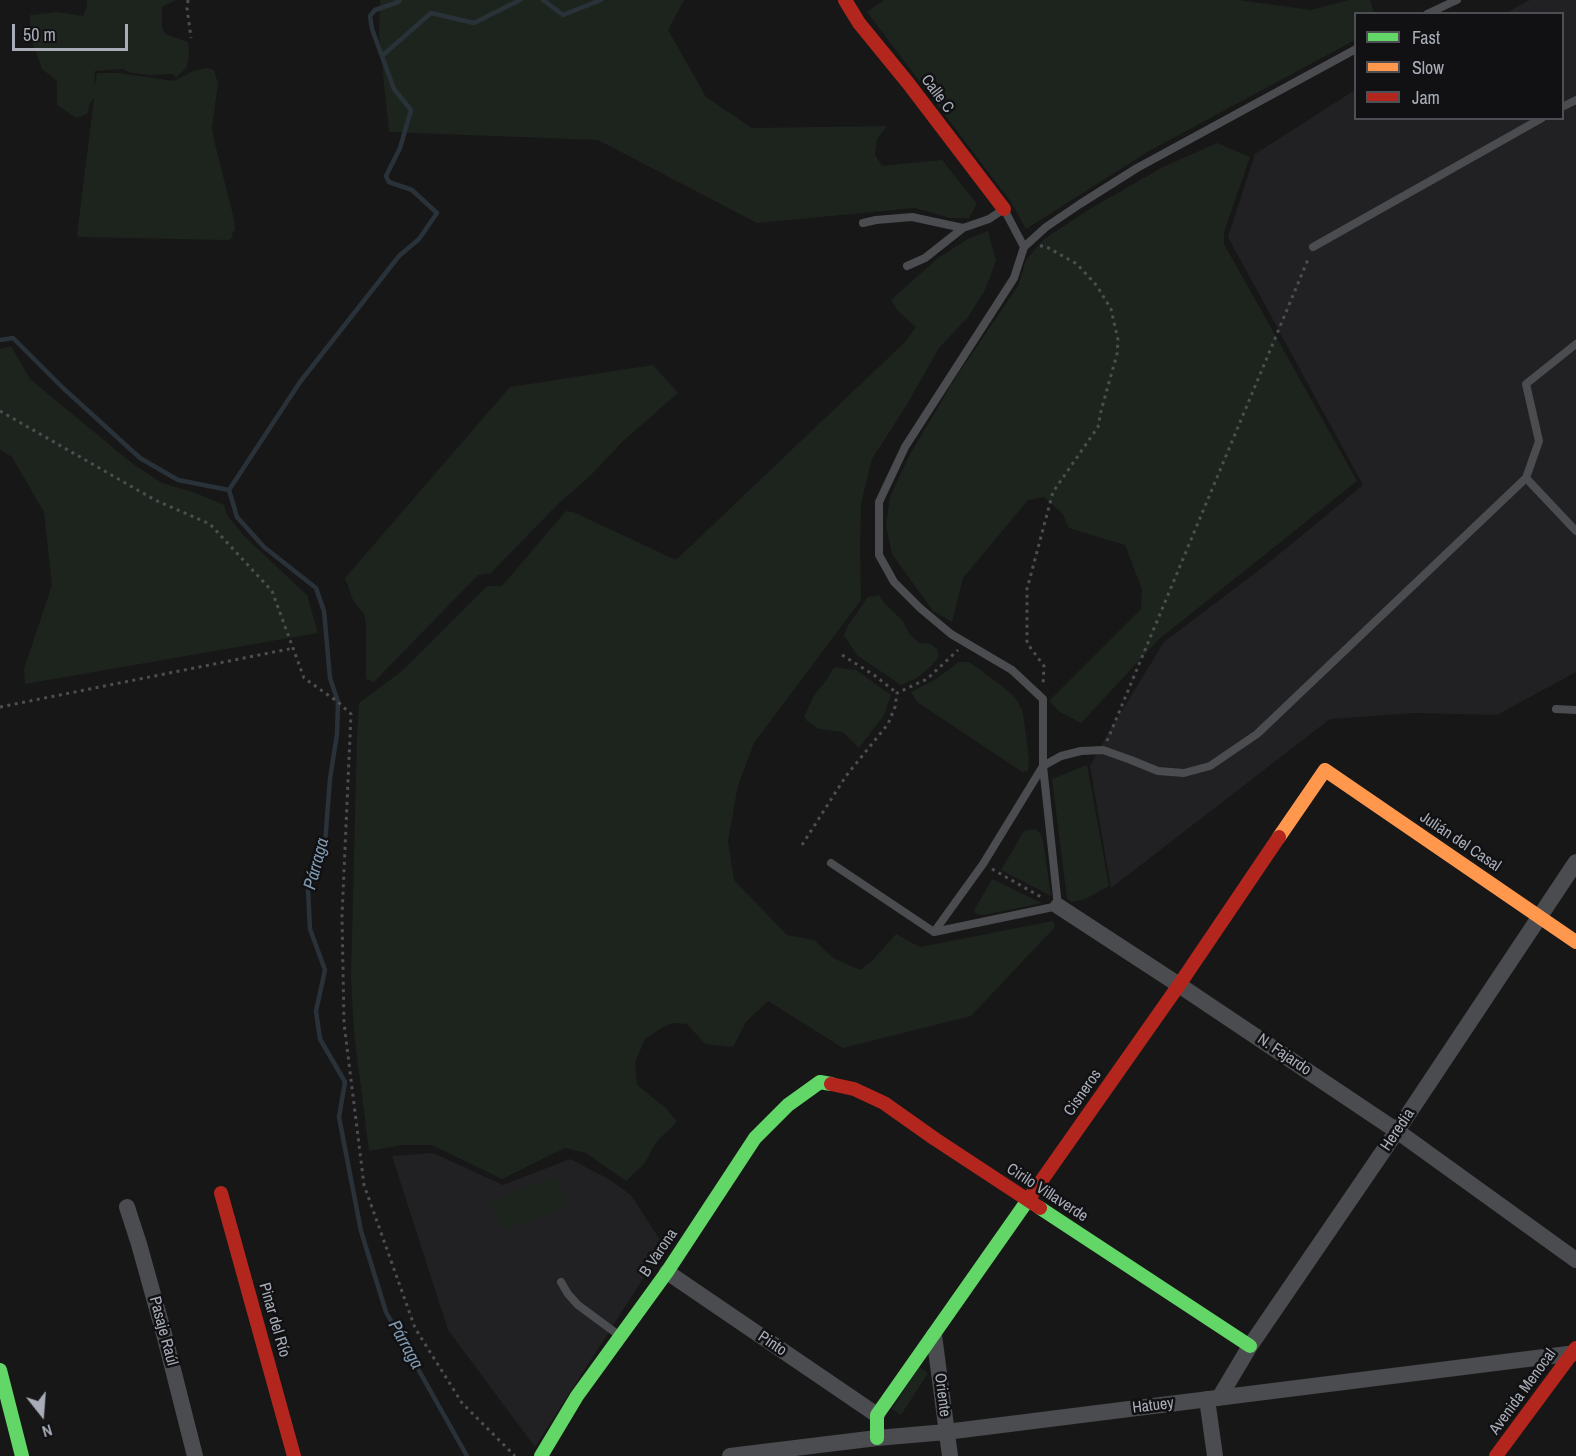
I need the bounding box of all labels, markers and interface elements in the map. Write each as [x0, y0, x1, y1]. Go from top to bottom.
scale bar [15, 12, 130, 50]
legend [1354, 12, 1564, 120]
text: 50 m [23, 22, 56, 47]
text: Fast [1412, 25, 1440, 50]
text: Slow [1412, 55, 1444, 80]
street label: Calle C [916, 71, 958, 117]
text: Jam [1412, 85, 1440, 110]
street label: Julián del Casal [1416, 808, 1504, 876]
water label: Párraga [300, 836, 334, 892]
street label: N. Fajardo [1254, 1030, 1314, 1080]
street label: Cisneros [1060, 1066, 1106, 1120]
street label: Heredia [1377, 1105, 1419, 1155]
street label: Cirilo Villaverde [1003, 1160, 1091, 1226]
street label: B Varona [636, 1225, 682, 1281]
street label: Pinar del Río [254, 1281, 294, 1359]
street label: Pasaje Raúl [145, 1294, 181, 1368]
water label: Párraga [383, 1317, 427, 1373]
street label: Pinto [754, 1327, 790, 1361]
street label: Avenida Menocal [1486, 1345, 1560, 1439]
street label: Oriente [930, 1372, 954, 1418]
north arrow [12, 1384, 72, 1444]
street label: Hatuey [1131, 1394, 1175, 1418]
text: N [40, 1419, 55, 1443]

